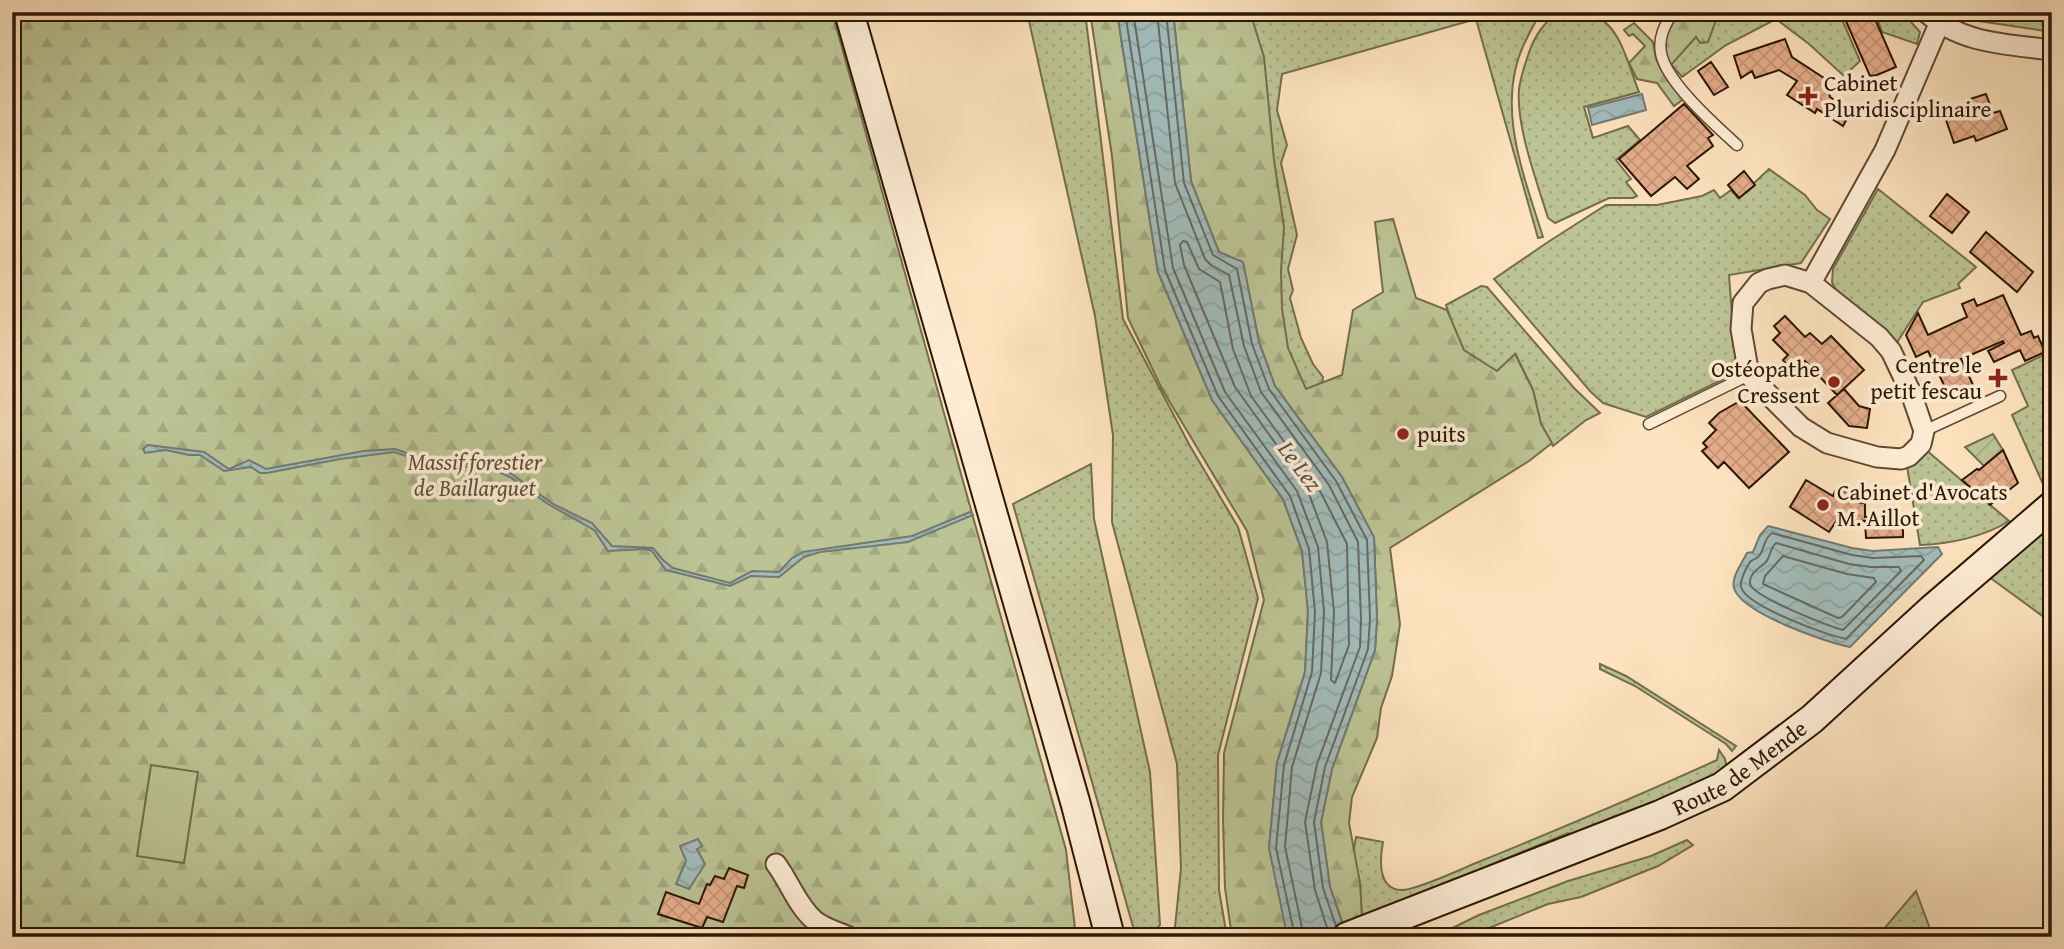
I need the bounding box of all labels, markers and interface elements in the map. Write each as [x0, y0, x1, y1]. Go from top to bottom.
place label: Cabinet Pluridisciplinaire [1824, 66, 1991, 125]
marker: Cabinet Pluridisciplinaire [1798, 86, 1818, 106]
place label: Centre le petit fescau [1870, 348, 1983, 407]
place label: Ostéopathe Cressent [1711, 352, 1820, 411]
marker: Centre le petit fescau [1988, 368, 2008, 388]
marker: Ostéopathe Cressent [1826, 374, 1842, 390]
place label: puits [1417, 417, 1466, 450]
marker: puits [1395, 426, 1411, 442]
water label: Le Lez [1269, 432, 1332, 499]
park label: Massif forestier de Baillarguet [408, 445, 544, 504]
place label: Cabinet d'Avocats M. Aillot [1837, 475, 2008, 534]
marker: Cabinet d'Avocats M. Aillot [1815, 497, 1831, 513]
street label: Route de Mende [1667, 712, 1814, 823]

